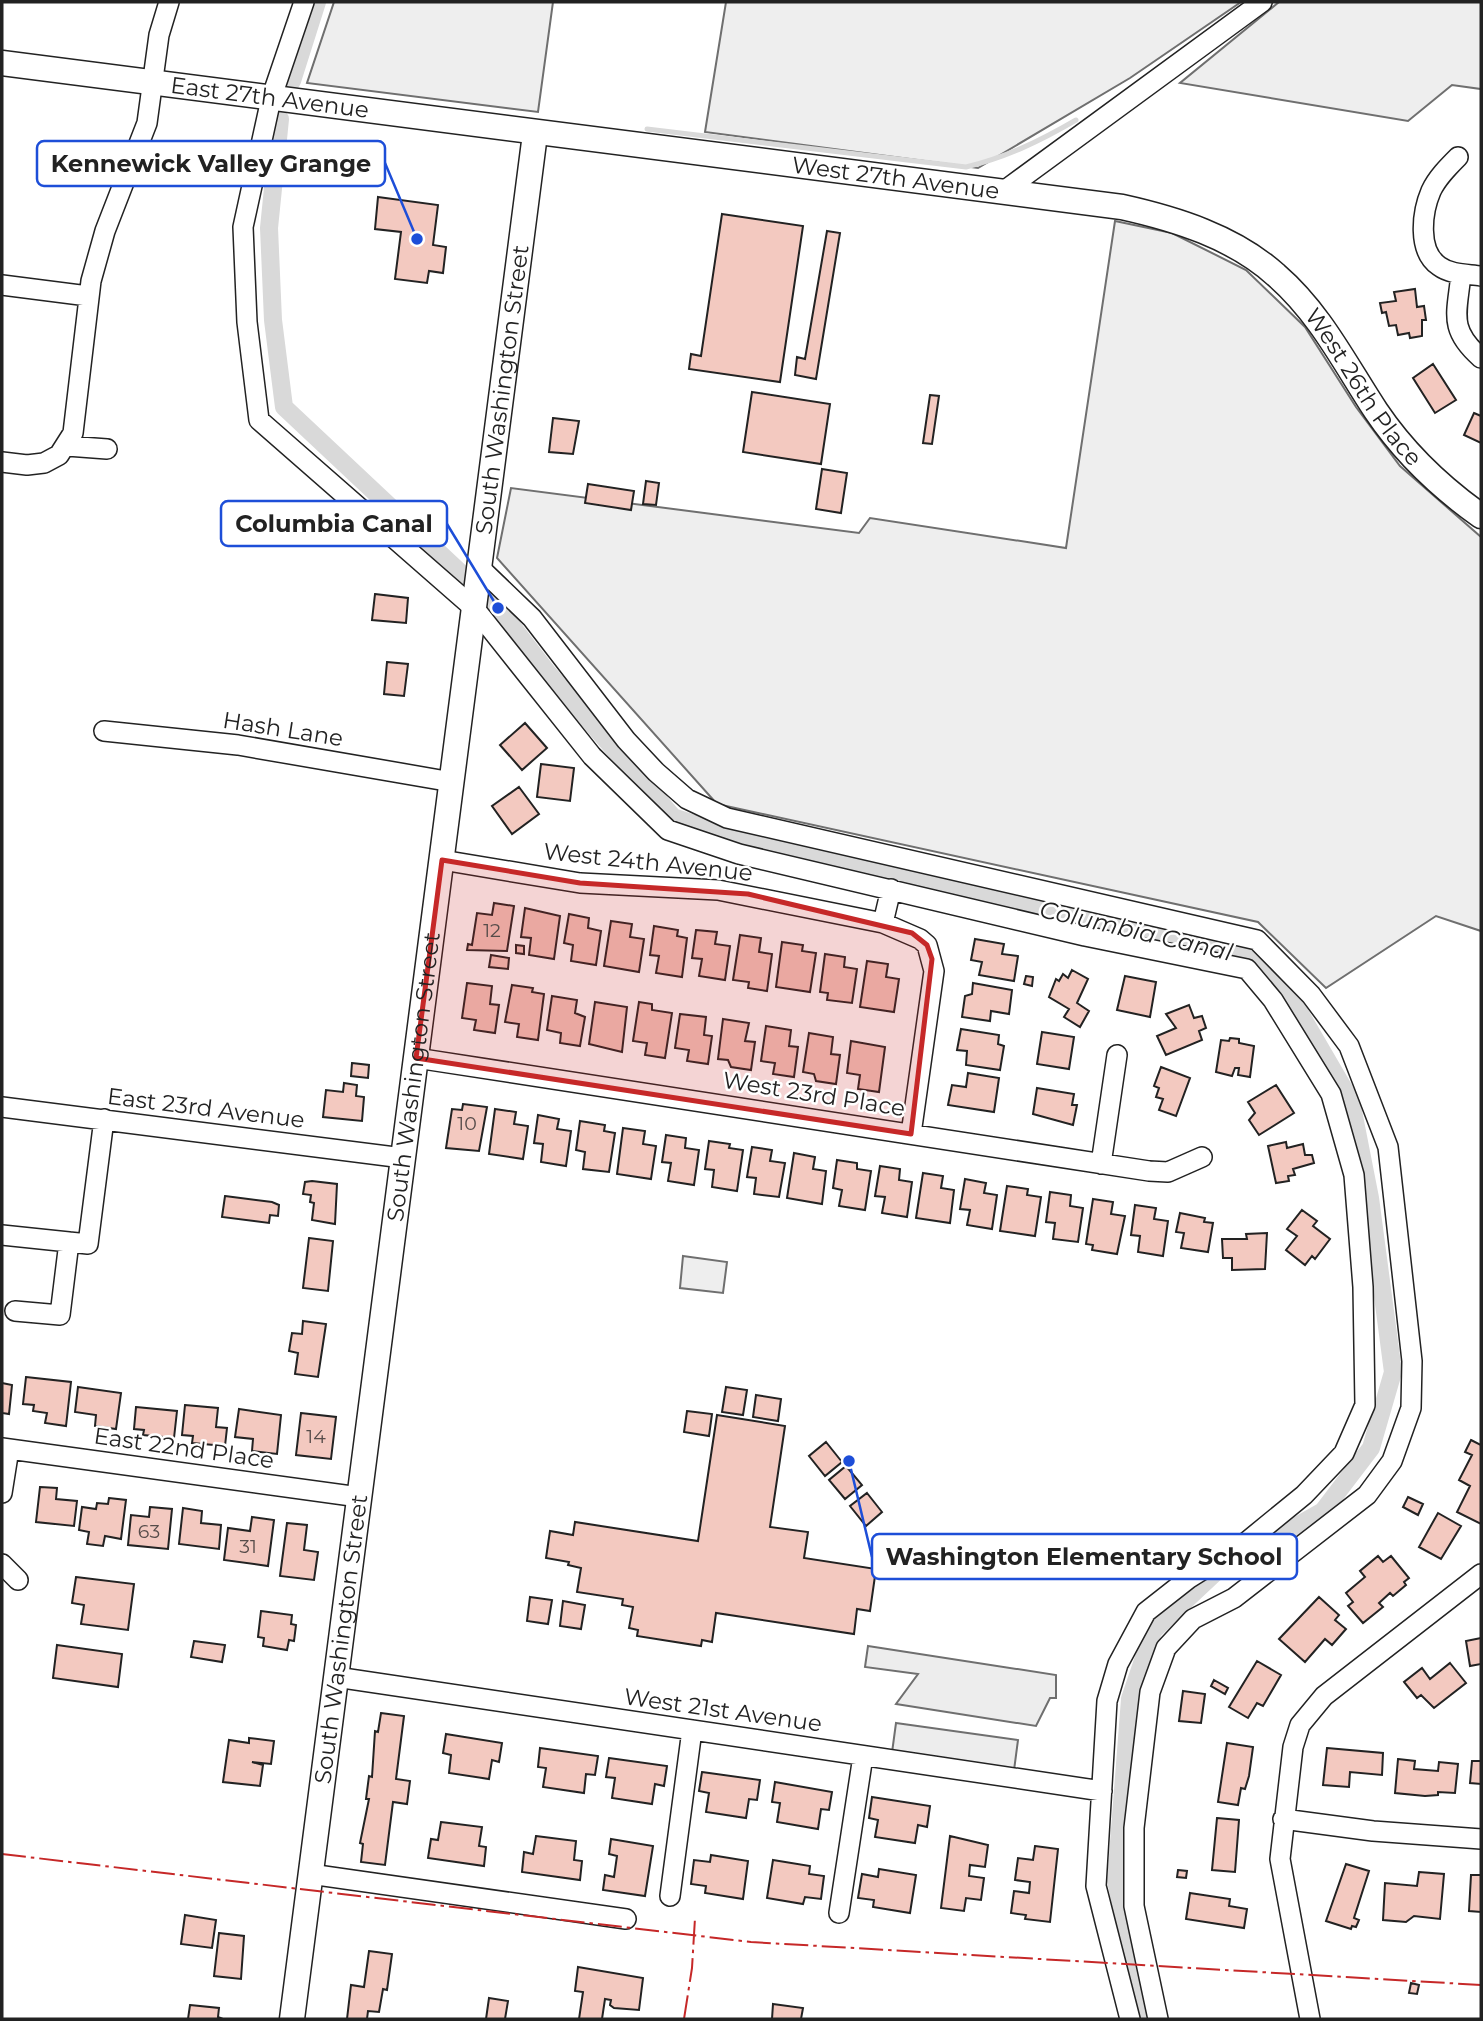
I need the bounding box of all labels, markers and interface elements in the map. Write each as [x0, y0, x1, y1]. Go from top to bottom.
street label: East 27th Avenue [169, 71, 370, 124]
callout: Kennewick Valley Grange [37, 141, 385, 186]
text: Kennewick Valley Grange [51, 149, 371, 178]
street label: West 27th Avenue [790, 151, 1001, 205]
street label: South Washington Street [470, 243, 535, 536]
street label: West 26th Place [1299, 303, 1428, 472]
callout: Columbia Canal [221, 501, 447, 546]
text: Columbia Canal [235, 509, 433, 538]
street label: Hash Lane [221, 706, 345, 752]
street label: West 24th Avenue [542, 837, 754, 887]
water label: Columbia Canal [1037, 894, 1236, 967]
house number: 12 [483, 919, 501, 942]
street label: South Washington Street [381, 930, 446, 1223]
street label: West 23rd Place [721, 1066, 907, 1122]
street label: East 23rd Avenue [106, 1082, 306, 1134]
house number: 10 [457, 1112, 477, 1135]
street label: East 22nd Place [92, 1422, 276, 1474]
house number: 14 [306, 1425, 326, 1448]
street label: South Washington Street [308, 1493, 374, 1786]
house number: 63 [138, 1520, 160, 1543]
callout: Washington Elementary School [872, 1534, 1297, 1579]
house number: 31 [239, 1535, 257, 1558]
text: Washington Elementary School [885, 1542, 1283, 1571]
street label: West 21st Avenue [622, 1682, 824, 1738]

